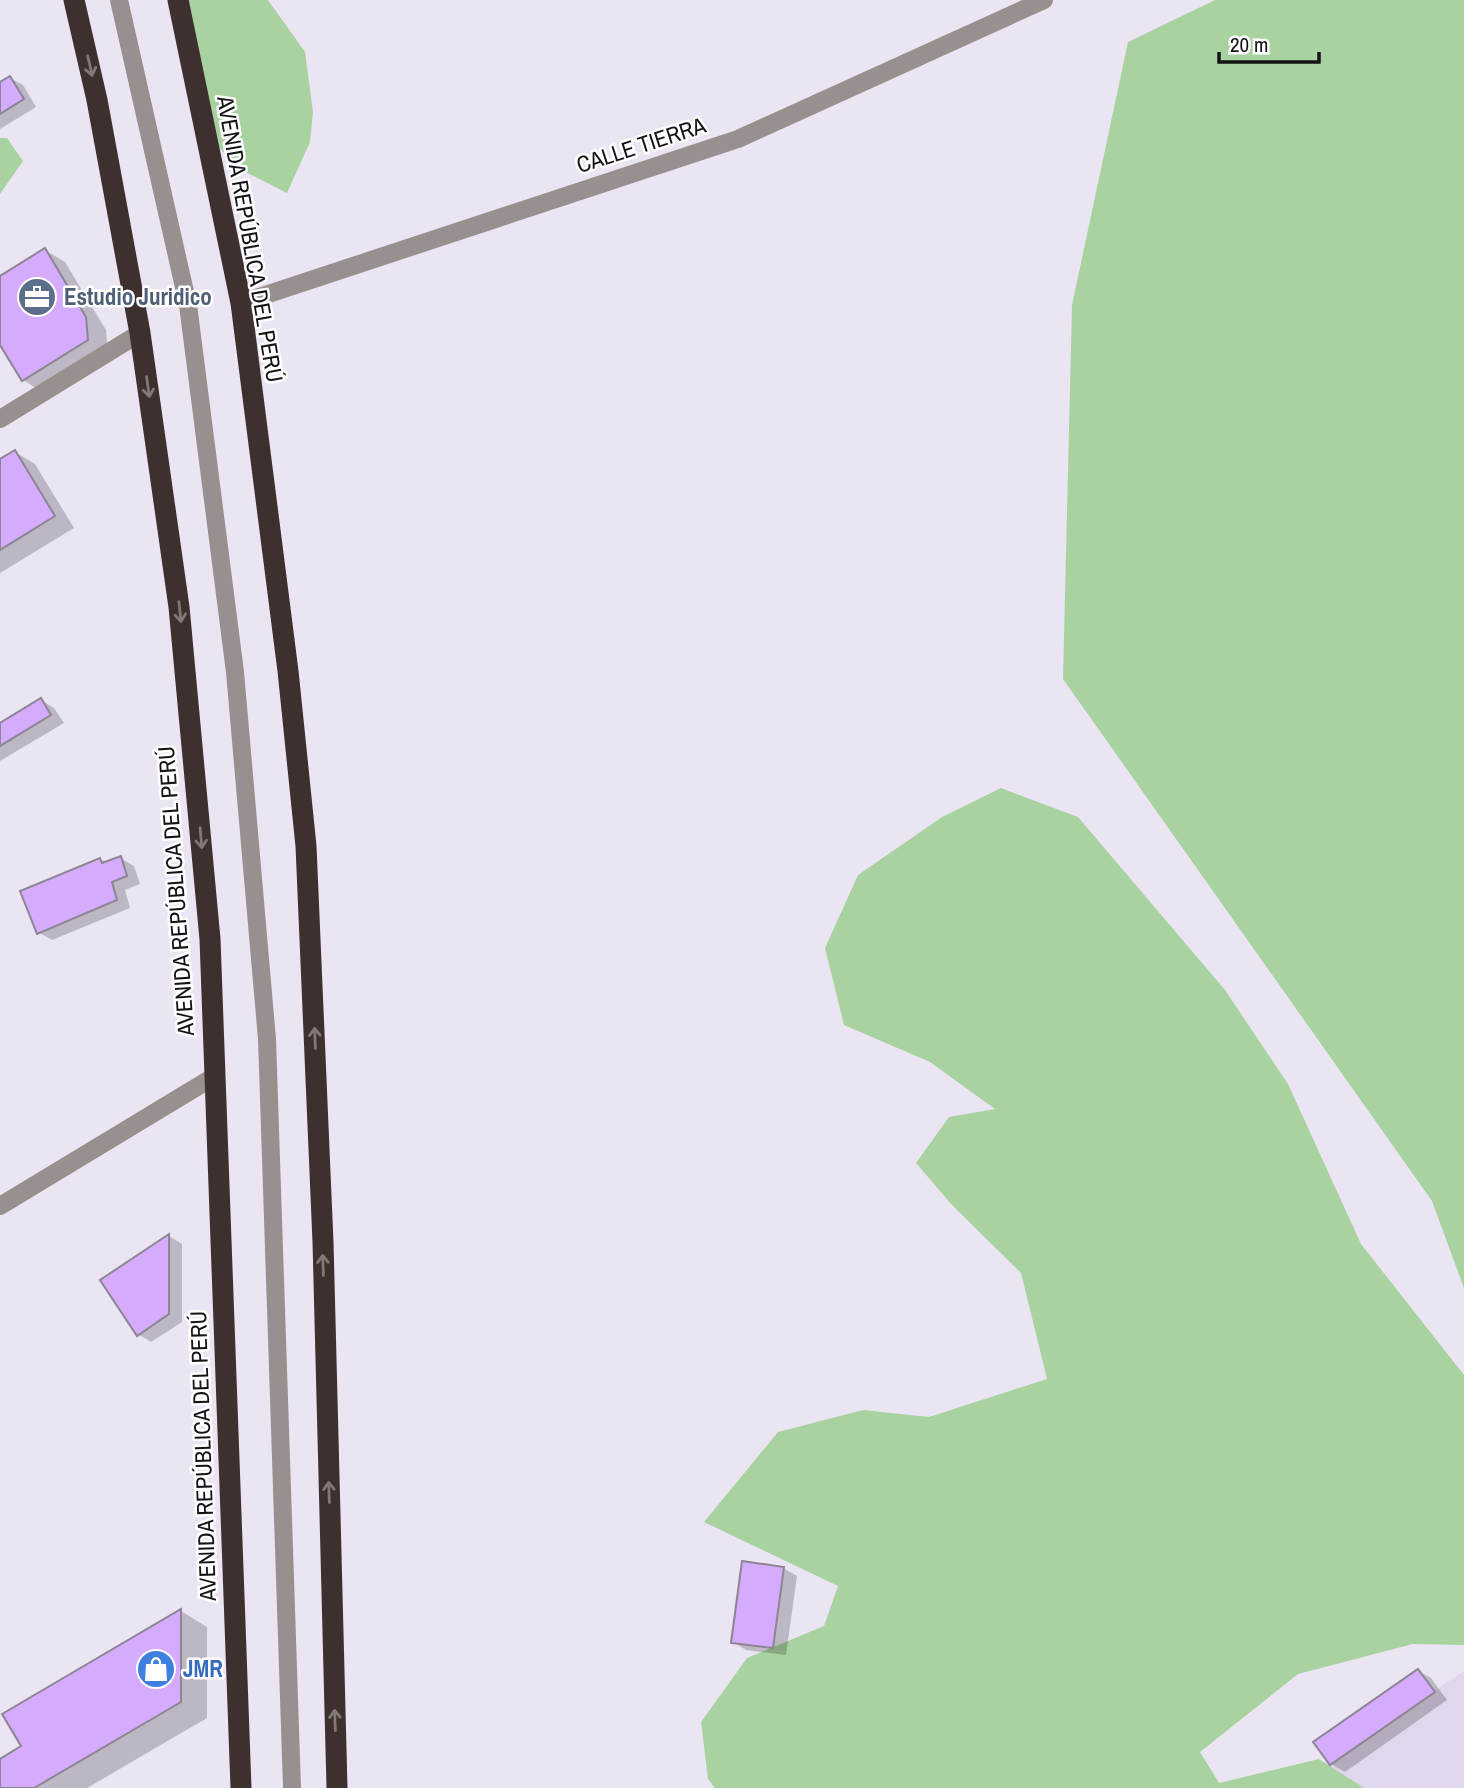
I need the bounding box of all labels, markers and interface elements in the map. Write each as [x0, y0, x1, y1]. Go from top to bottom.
scale bar [1219, 21, 1319, 65]
text: 20 m [1230, 30, 1268, 59]
one-way arrow [84, 55, 97, 77]
street label: AVENIDA REPÚBLICA DEL PERÚ [210, 92, 291, 385]
street label: CALLE TIERRA [572, 109, 710, 180]
office icon: Estudio Juridico [16, 276, 58, 318]
place label: Estudio Juridico [64, 281, 212, 312]
one-way arrow [142, 375, 155, 397]
one-way arrow [173, 600, 186, 623]
street label: AVENIDA REPÚBLICA DEL PERÚ [150, 745, 201, 1038]
one-way arrow [195, 827, 208, 849]
one-way arrow [308, 1026, 321, 1049]
one-way arrow [317, 1254, 330, 1277]
street label: AVENIDA REPÚBLICA DEL PERÚ [182, 1310, 223, 1603]
one-way arrow [323, 1481, 336, 1504]
shop icon: JMR [135, 1648, 177, 1690]
place label: JMR [183, 1653, 223, 1684]
one-way arrow [329, 1709, 342, 1732]

